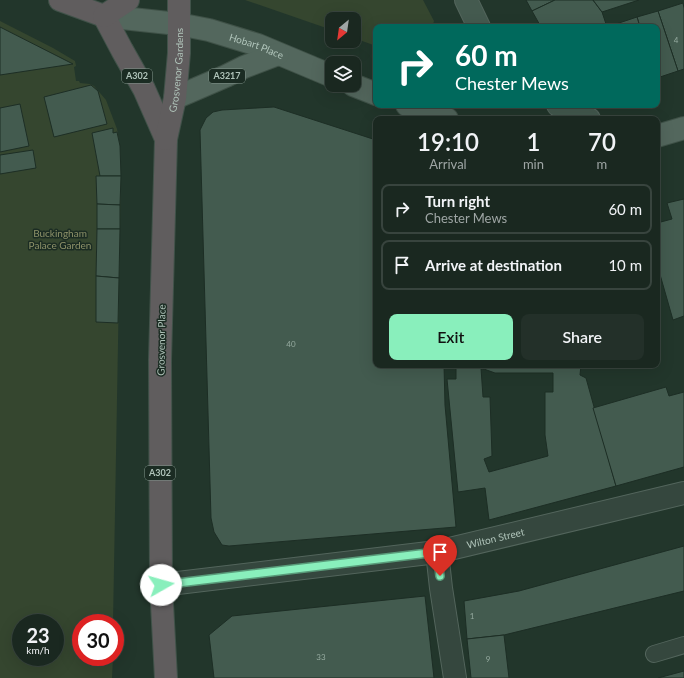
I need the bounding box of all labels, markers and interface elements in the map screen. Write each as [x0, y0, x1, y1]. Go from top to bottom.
north arrow [325, 12, 361, 48]
map controls [325, 12, 361, 92]
street label: Grosvenor Gardens [166, 28, 185, 113]
street label: Hobart Place [228, 31, 285, 61]
house number: 4 [674, 35, 679, 45]
text: 60 m [455, 38, 518, 72]
icon: right [389, 40, 441, 92]
button: layers [325, 56, 361, 92]
road number: A302 [122, 69, 152, 83]
road number: A3217 [209, 69, 245, 83]
text: Chester Mews [455, 72, 569, 94]
text: 19:10 [417, 127, 479, 156]
text: 1 [526, 127, 540, 156]
text: 70 [588, 127, 616, 156]
text: Arrival [429, 156, 467, 172]
text: min [523, 156, 544, 172]
text: m [597, 156, 607, 172]
text: Turn right [425, 192, 490, 210]
icon: right [391, 198, 413, 220]
text: 60 m [608, 200, 642, 218]
text: Chester Mews [425, 210, 507, 226]
park label: Buckingham Palace Garden [29, 227, 91, 251]
icon: arrive [391, 254, 413, 276]
text: Arrive at destination [425, 256, 562, 274]
text: 10 m [608, 256, 642, 274]
street label: Grosvenor Place [154, 304, 168, 376]
button: Exit [389, 314, 513, 360]
button: Share [521, 314, 644, 360]
house number: 40 [286, 339, 296, 349]
road number: A302 [145, 466, 175, 480]
street label: Wilton Street [465, 525, 526, 551]
pin [423, 535, 457, 576]
icon: arrive [429, 541, 451, 563]
position arrow [140, 564, 182, 606]
house number: 1 [470, 611, 475, 621]
speed limit sign: 30 [72, 614, 124, 666]
text: 23 [26, 623, 50, 647]
text: km/h [26, 644, 50, 656]
house number: 33 [316, 652, 326, 662]
house number: 9 [486, 654, 491, 664]

